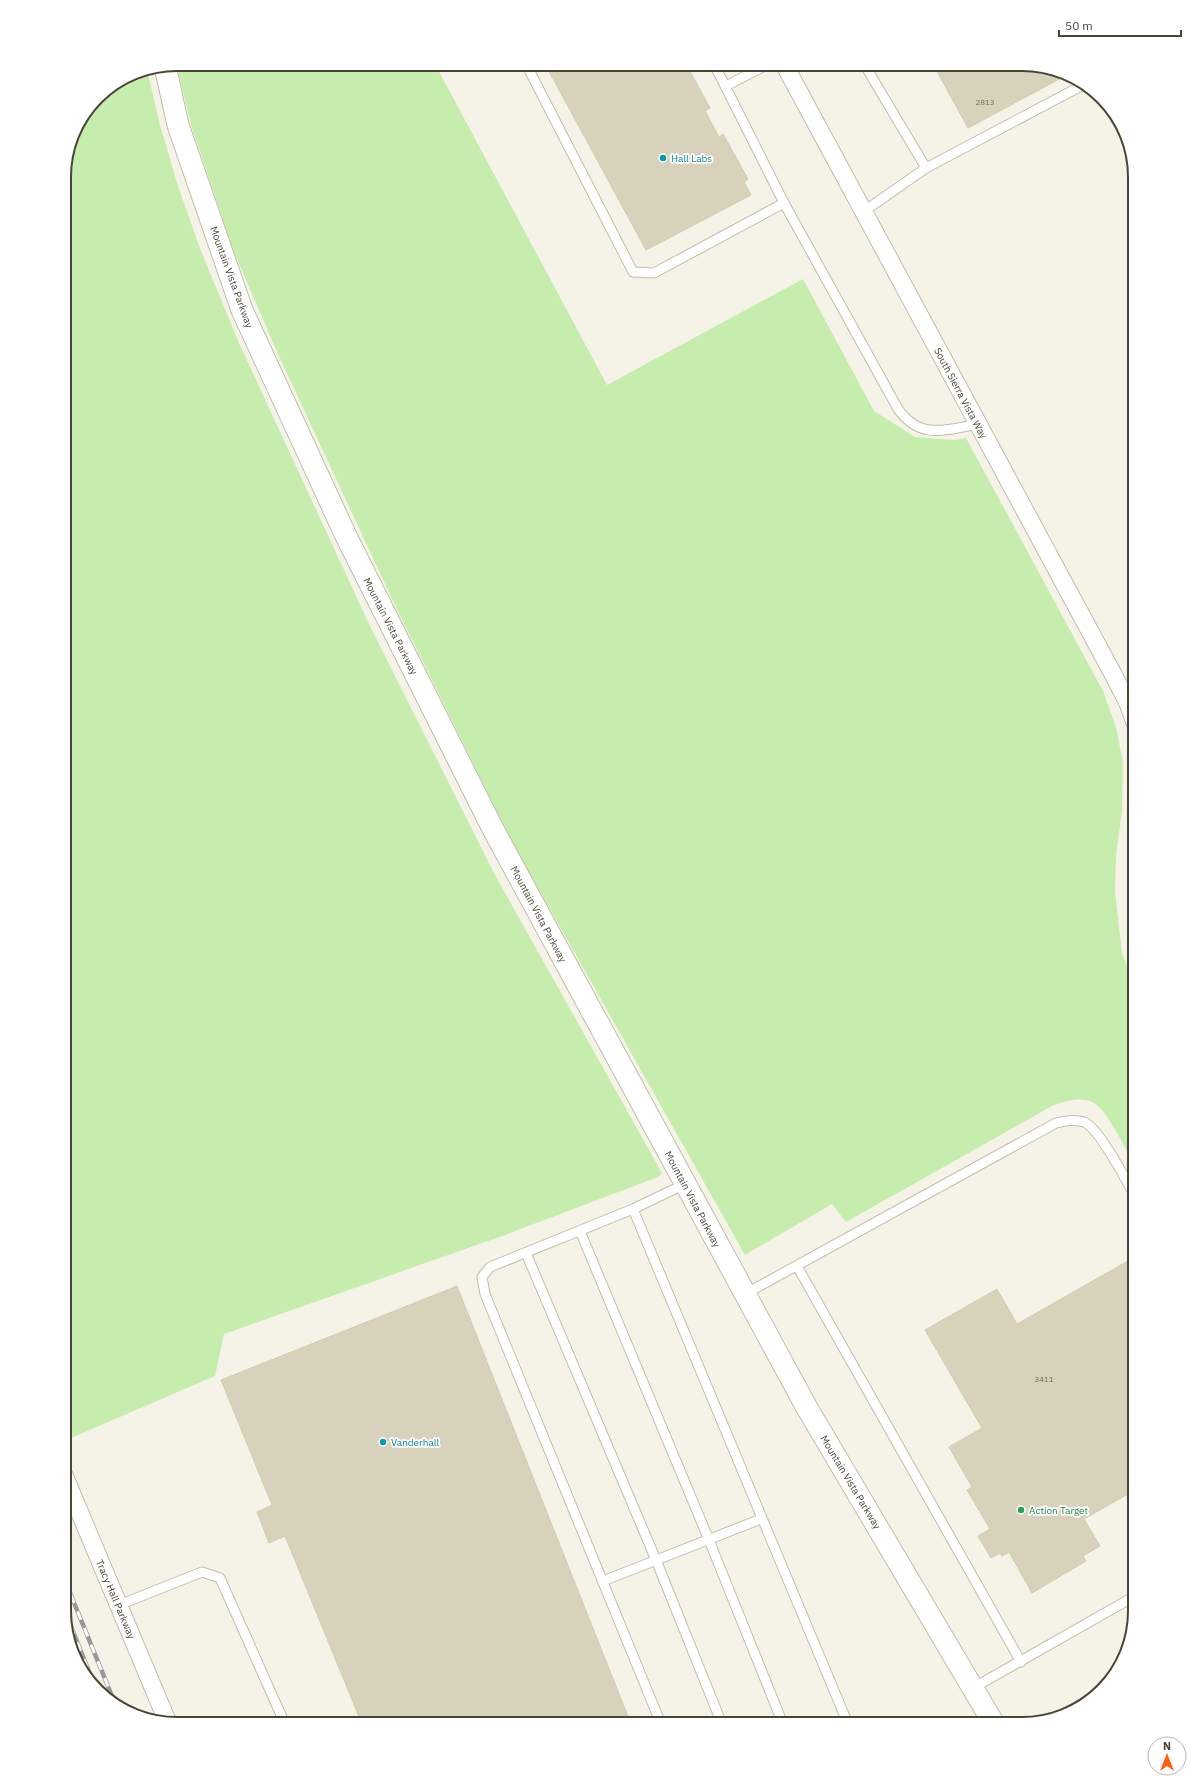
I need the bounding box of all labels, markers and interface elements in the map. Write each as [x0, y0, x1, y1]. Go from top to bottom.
scale bar [1059, 12, 1181, 38]
text: 50 m [1065, 18, 1093, 33]
house number: 2813 [975, 97, 995, 107]
place label: Hall Labs [671, 152, 712, 165]
marker: Hall Labs [658, 153, 668, 163]
street label: Mountain Vista Parkway [207, 225, 256, 330]
street label: South Sierra Vista Way [931, 346, 990, 441]
street label: Mountain Vista Parkway [360, 576, 421, 677]
street label: Mountain Vista Parkway [508, 864, 569, 965]
street label: Mountain Vista Parkway [662, 1149, 723, 1250]
house number: 3411 [1034, 1374, 1054, 1384]
street label: Mountain Vista Parkway [817, 1433, 884, 1532]
place label: Vanderhall [391, 1436, 439, 1449]
marker: Vanderhall [378, 1437, 388, 1447]
place label: Action Target [1029, 1504, 1089, 1517]
marker: Action Target [1016, 1505, 1026, 1515]
street label: Tracy Hall Parkway [93, 1558, 138, 1641]
north arrow [1147, 1736, 1187, 1776]
text: N [1163, 1739, 1171, 1753]

